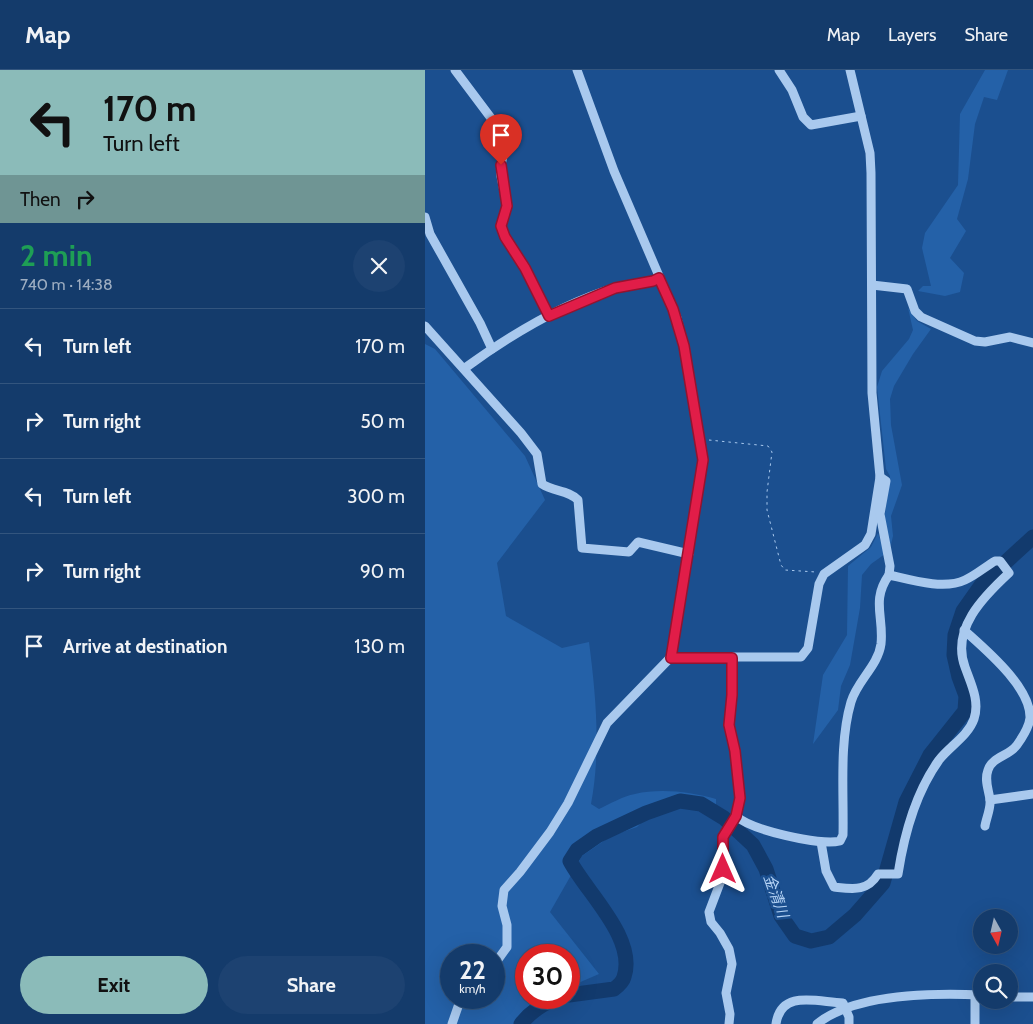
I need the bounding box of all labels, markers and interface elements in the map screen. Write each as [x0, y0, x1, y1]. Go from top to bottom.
text: Map [25, 20, 71, 49]
text: Map [827, 24, 860, 46]
text: Layers [888, 24, 937, 46]
text: Share [965, 24, 1008, 46]
text: 170 m [103, 87, 196, 130]
icon: left [20, 90, 85, 155]
pin [480, 114, 522, 165]
icon: arrive [487, 121, 515, 149]
text: Turn left [103, 130, 180, 157]
icon: right [71, 185, 99, 213]
text: Then [20, 188, 61, 211]
text: 2 min [20, 237, 92, 274]
button: close [353, 240, 405, 292]
text: 740 m · 14:38 [20, 275, 113, 294]
icon: left [20, 332, 48, 360]
text: Turn left [63, 335, 131, 358]
text: 170 m [355, 335, 405, 358]
icon: right [20, 407, 48, 435]
text: Turn right [63, 410, 141, 433]
text: 50 m [361, 410, 405, 433]
icon: left [20, 482, 48, 510]
text: Turn left [63, 485, 131, 508]
text: 300 m [347, 485, 405, 508]
icon: right [20, 557, 48, 585]
text: Turn right [63, 560, 141, 583]
text: 90 m [360, 560, 405, 583]
icon: arrive [20, 632, 48, 660]
text: Arrive at destination [63, 635, 227, 658]
text: 130 m [354, 635, 405, 658]
position arrow [696, 842, 748, 894]
water label: 金清川 [760, 872, 793, 922]
north arrow [973, 909, 1017, 954]
map controls [973, 909, 1018, 1009]
speed limit sign: 30 [515, 944, 580, 1009]
text: 22 [459, 955, 486, 985]
button: Exit [20, 956, 208, 1014]
button: Share [218, 956, 405, 1014]
button: search [973, 964, 1018, 1009]
text: km/h [459, 981, 486, 996]

